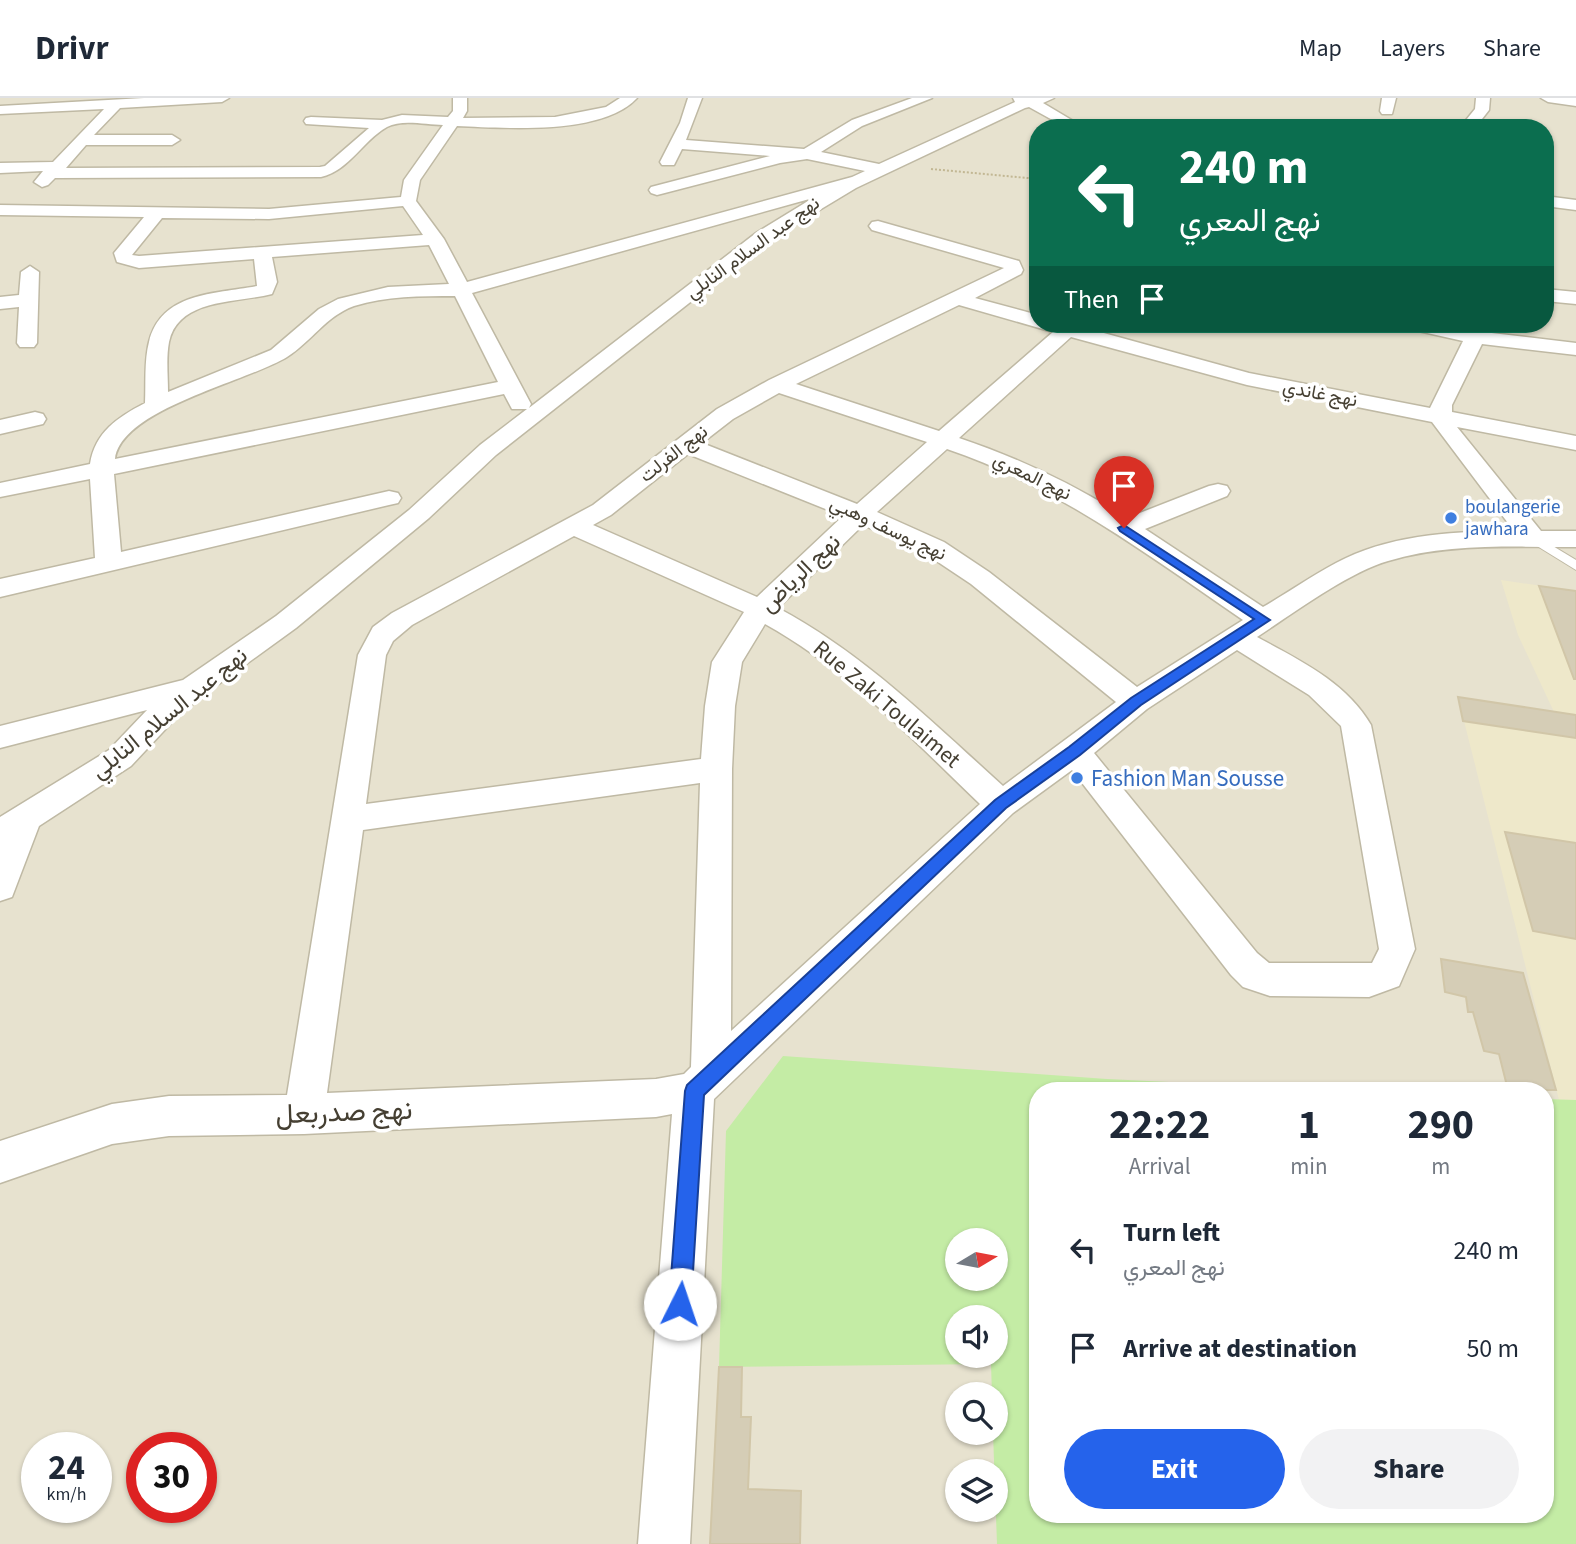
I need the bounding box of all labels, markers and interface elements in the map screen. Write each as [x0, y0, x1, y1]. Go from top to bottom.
text: Drivr [35, 25, 109, 72]
text: Map [1299, 31, 1342, 66]
text: Layers [1380, 31, 1445, 66]
text: Share [1483, 31, 1541, 66]
text: 240 m [1179, 133, 1308, 203]
icon: left [1064, 147, 1155, 238]
street label: نهج عبد السلام النابلي [680, 190, 826, 307]
text: نهج المعري [1179, 198, 1321, 244]
icon: arrive [1133, 280, 1171, 318]
text: Then [1064, 281, 1119, 318]
street label: نهج غاندي [1280, 374, 1360, 415]
street label: نهج الفرلت [634, 419, 714, 489]
street label: نهج المعري [988, 446, 1076, 508]
pin [1094, 456, 1154, 528]
icon: arrive [1105, 467, 1143, 505]
street label: نهج يوسف وهبي [825, 490, 951, 569]
place label: boulangerie jawhara [1464, 494, 1560, 543]
marker: boulangerie jawhara [1443, 510, 1459, 526]
street label: نهج الرياض [752, 526, 848, 620]
street label: Rue Zaki Toulaimet [806, 632, 968, 776]
street label: نهج عبد السلام النابلي [83, 639, 256, 788]
place label: Fashion Man Sousse [1091, 762, 1284, 795]
marker: Fashion Man Sousse [1069, 770, 1085, 786]
street label: نهج صدربعل [275, 1090, 413, 1134]
text: 22:22 [1109, 1095, 1210, 1155]
text: 1 [1298, 1095, 1320, 1155]
text: 290 [1407, 1095, 1474, 1155]
text: Arrival [1129, 1150, 1191, 1183]
text: min [1290, 1150, 1328, 1183]
text: m [1431, 1150, 1450, 1183]
text: Turn left [1123, 1214, 1220, 1251]
north arrow [945, 1228, 1008, 1292]
map controls [945, 1228, 1008, 1522]
icon: left [1064, 1231, 1102, 1269]
text: 240 m [1453, 1232, 1519, 1269]
text: نهج المعري [1123, 1251, 1225, 1284]
position arrow [643, 1267, 717, 1341]
button: sound [945, 1305, 1008, 1368]
icon: arrive [1064, 1329, 1102, 1367]
text: Arrive at destination [1123, 1330, 1357, 1367]
text: 50 m [1466, 1330, 1519, 1367]
button: search [945, 1382, 1008, 1445]
button: Exit [1064, 1429, 1285, 1509]
button: Share [1299, 1429, 1519, 1509]
speed limit sign: 30 [126, 1432, 217, 1523]
text: 24 [48, 1443, 85, 1493]
button: layers [945, 1459, 1008, 1522]
text: km/h [47, 1482, 86, 1507]

